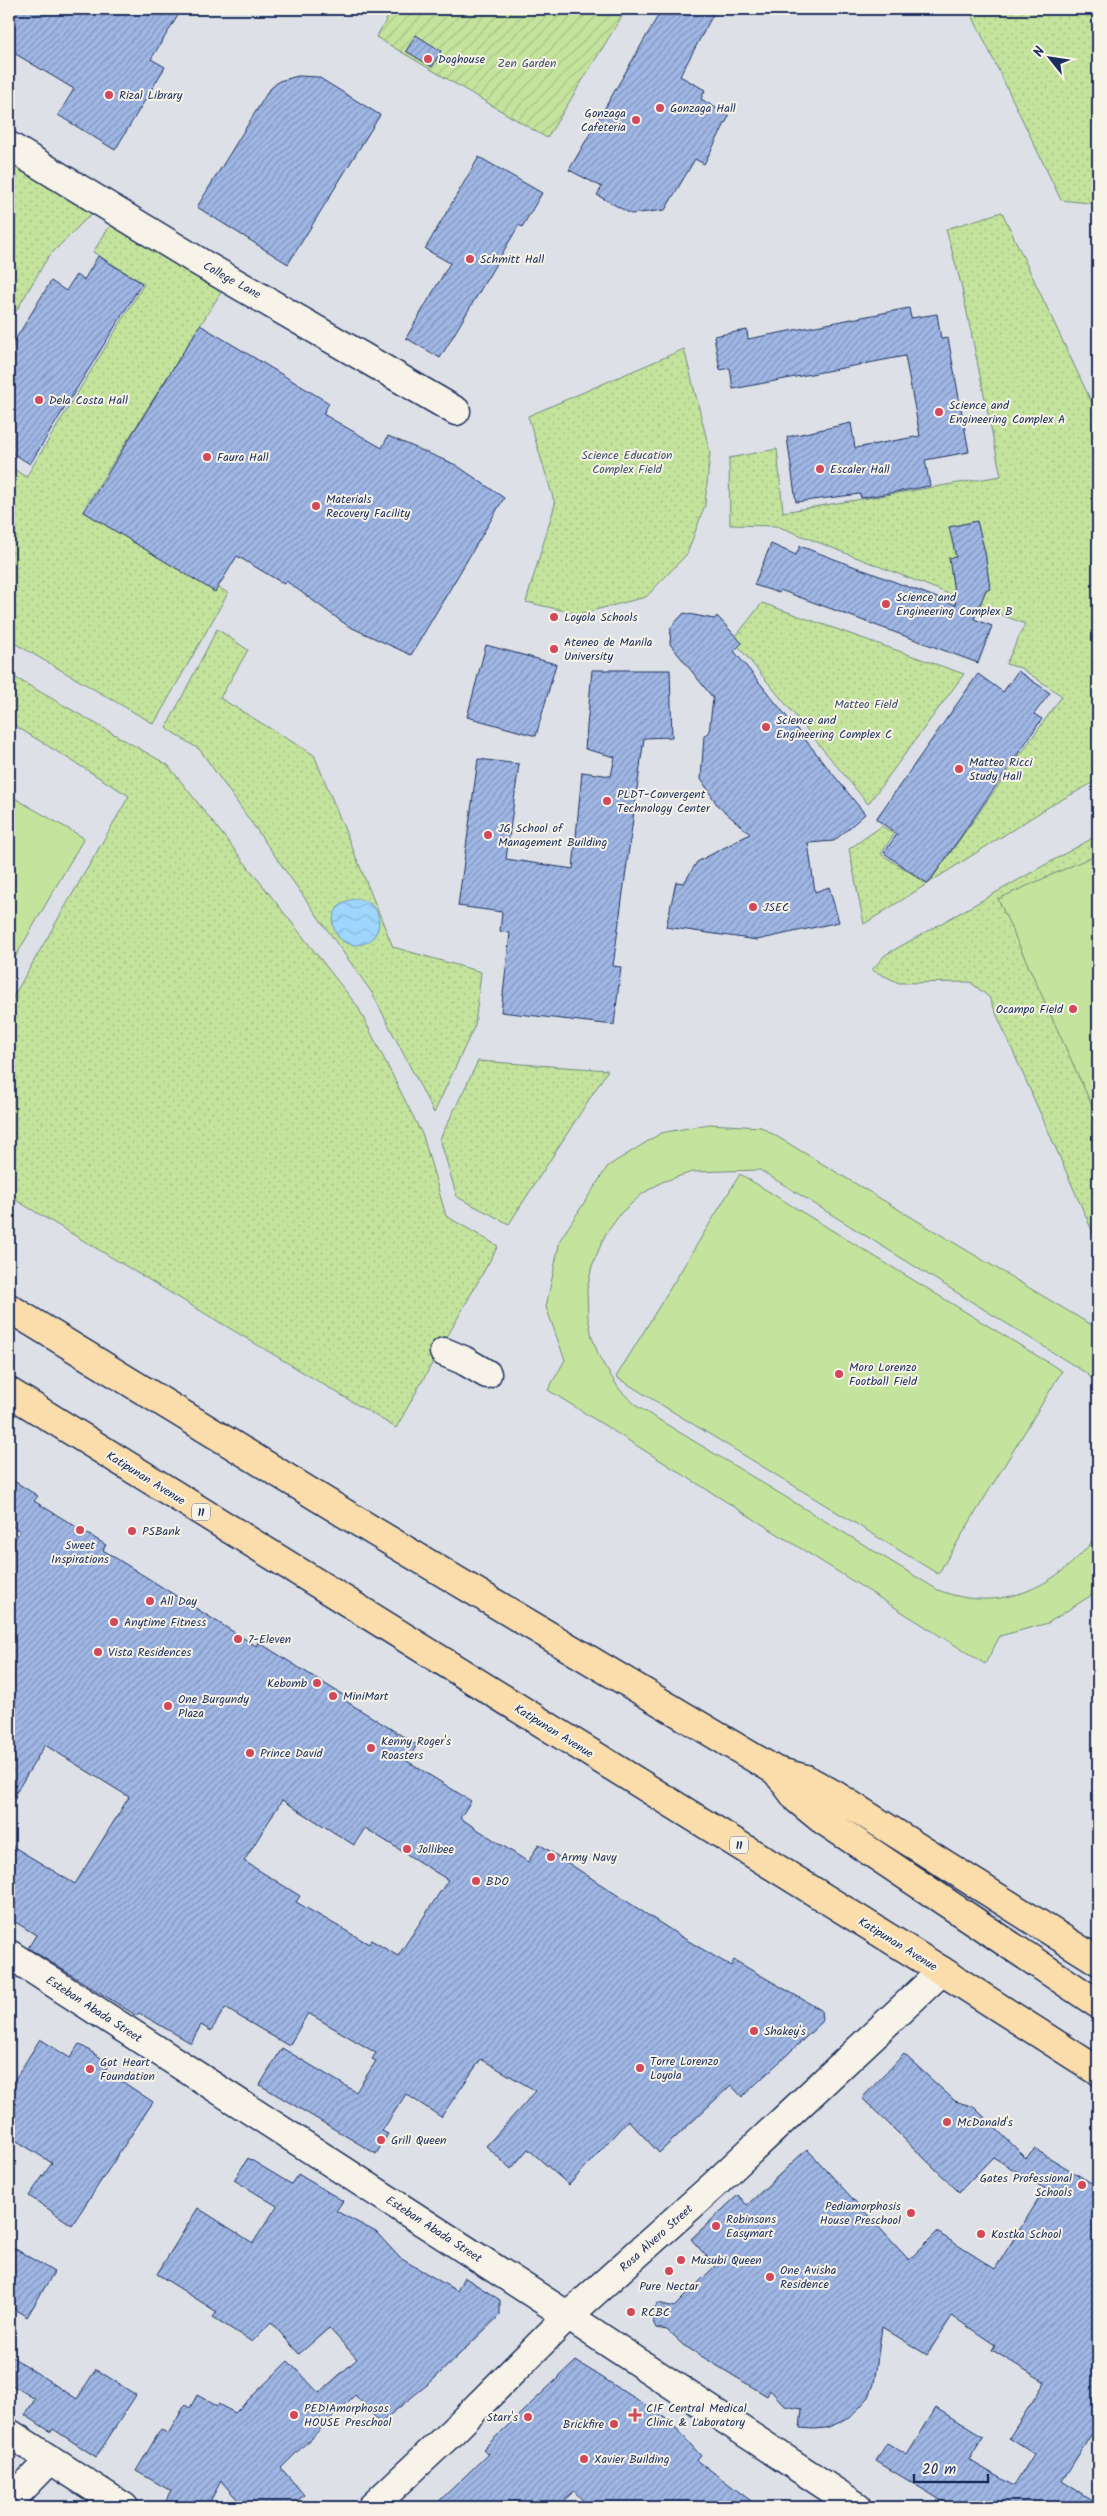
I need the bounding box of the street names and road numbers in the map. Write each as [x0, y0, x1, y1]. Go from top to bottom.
street label: College Lane [199, 257, 265, 304]
street label: Katipunan Avenue [102, 1446, 190, 1511]
road number: 11 [192, 1504, 210, 1520]
street label: Katipunan Avenue [510, 1699, 598, 1764]
road number: 11 [730, 1836, 748, 1854]
street label: Katipunan Avenue [854, 1912, 942, 1977]
street label: Esteban Abada Street [42, 1971, 146, 2048]
street label: Esteban Abada Street [382, 2191, 486, 2268]
street label: Rosa Alvero Street [615, 2200, 698, 2277]

